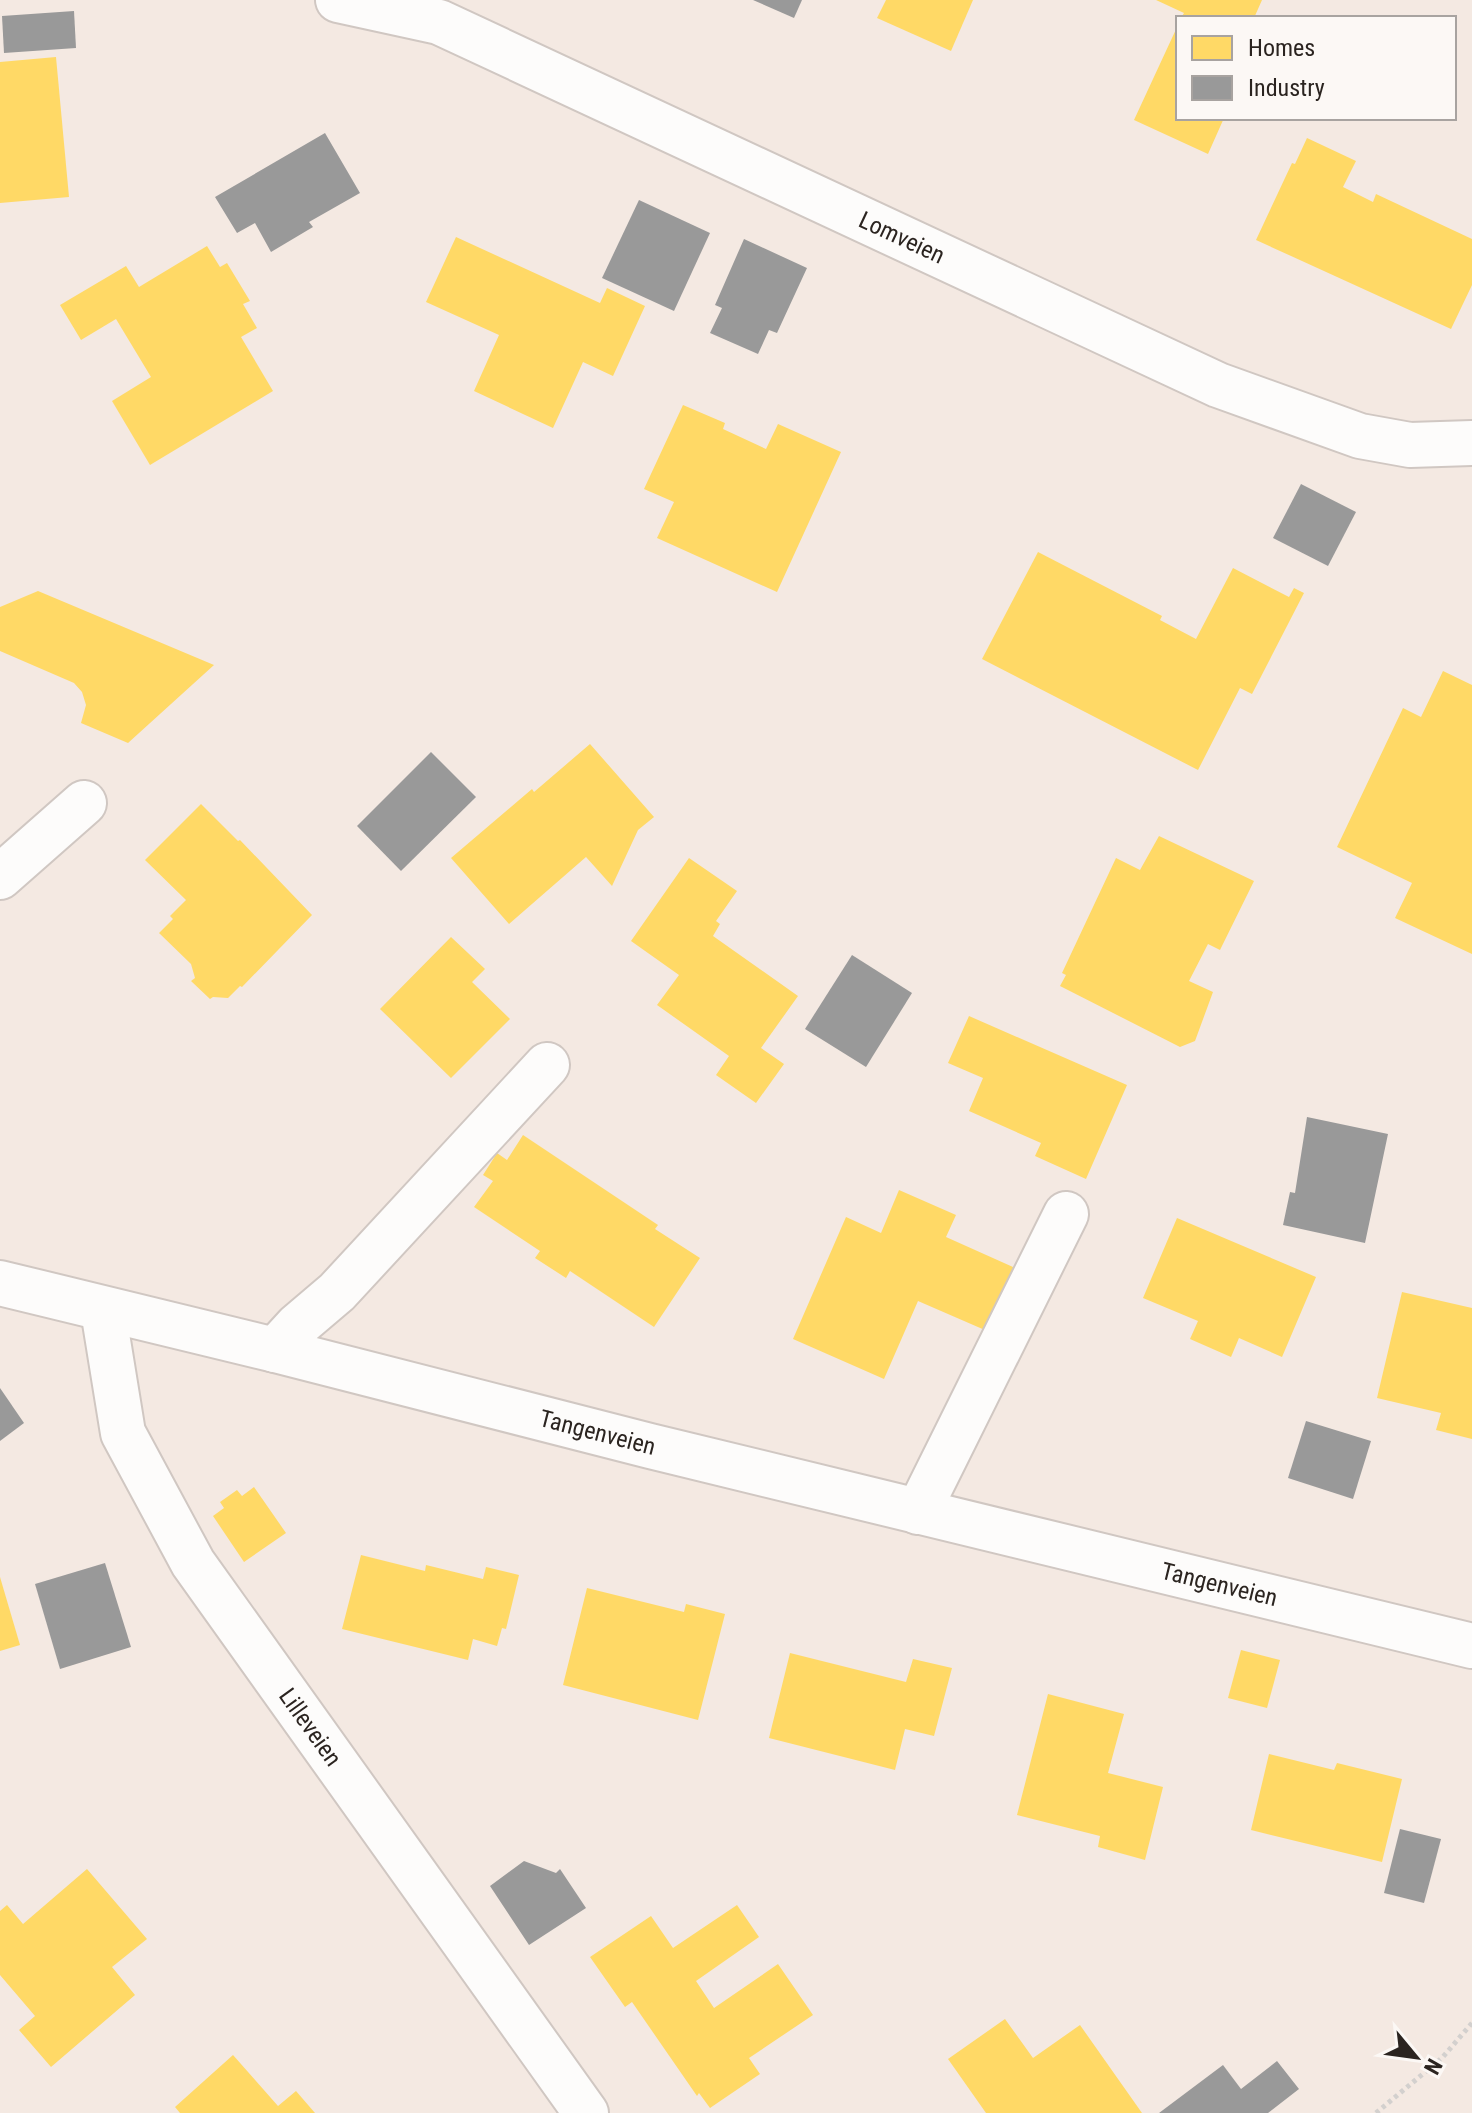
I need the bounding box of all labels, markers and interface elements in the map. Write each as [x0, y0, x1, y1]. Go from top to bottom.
legend [1176, 16, 1456, 120]
text: Homes [1248, 34, 1315, 62]
text: Industry [1248, 74, 1325, 102]
street label: Lomveien [855, 206, 949, 270]
street label: Tangenveien [537, 1404, 659, 1461]
street label: Tangenveien [1158, 1557, 1280, 1612]
street label: Lilleveien [273, 1683, 348, 1771]
north arrow [1376, 2017, 1456, 2097]
text: N [1419, 2054, 1447, 2078]

